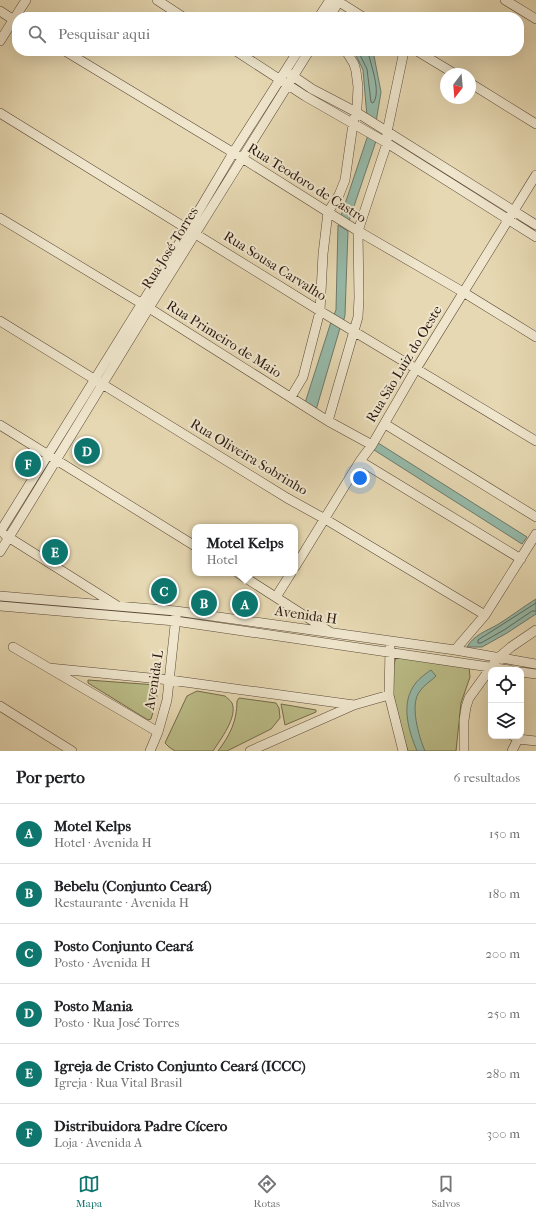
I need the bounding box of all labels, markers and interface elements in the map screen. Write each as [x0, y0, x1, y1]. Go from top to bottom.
search box [12, 12, 524, 56]
icon: search [26, 23, 48, 45]
text: Pesquisar aqui [58, 25, 150, 43]
north arrow [440, 68, 476, 104]
street label: Rua Teodoro de Castro [244, 140, 370, 226]
street label: Rua José Torres [138, 204, 202, 292]
street label: Rua Sousa Carvalho [220, 228, 330, 304]
street label: Rua Primeiro de Maio [163, 297, 285, 381]
street label: Rua São Luiz do Oeste [362, 302, 446, 426]
street label: Rua Oliveira Sobrinho [187, 415, 311, 499]
pin: D [74, 436, 100, 466]
pin: F [15, 449, 41, 479]
your location [350, 468, 370, 488]
popup [192, 524, 298, 576]
text: Motel Kelps [207, 534, 284, 552]
pin: E [42, 537, 68, 567]
text: Hotel [207, 552, 238, 567]
pin: C [151, 576, 177, 606]
pin: B [191, 588, 217, 618]
pin: A [232, 589, 258, 619]
street label: Avenida H [273, 602, 338, 628]
street label: Avenida L [141, 648, 167, 712]
map controls [488, 667, 524, 739]
button: locate [488, 667, 524, 703]
button: layers [488, 703, 524, 739]
text: Por perto [16, 767, 85, 787]
text: 6 resultados [453, 770, 520, 785]
text: Motel Kelps [54, 817, 131, 835]
text: A [25, 826, 33, 841]
text: 150 m [489, 826, 520, 841]
text: Hotel · Avenida H [54, 835, 152, 850]
text: Bebelu (Conjunto Ceará) [54, 877, 212, 895]
text: B [25, 886, 33, 901]
text: 180 m [488, 886, 520, 901]
text: Restaurante · Avenida H [54, 895, 189, 910]
text: Posto Conjunto Ceará [54, 937, 193, 955]
text: C [25, 946, 33, 961]
text: 200 m [485, 946, 520, 961]
text: Posto · Avenida H [54, 955, 151, 970]
text: Posto Mania [54, 997, 133, 1015]
text: D [24, 1006, 34, 1021]
text: 250 m [487, 1006, 520, 1021]
text: Posto · Rua José Torres [54, 1015, 179, 1030]
text: Igreja de Cristo Conjunto Ceará (ICCC) [54, 1057, 306, 1075]
text: E [25, 1066, 33, 1081]
text: 280 m [486, 1066, 520, 1081]
text: Igreja · Rua Vital Brasil [54, 1075, 182, 1090]
text: Distribuidora Padre Cícero [54, 1117, 227, 1135]
text: F [26, 1126, 32, 1141]
text: 300 m [487, 1126, 520, 1141]
text: Loja · Avenida A [54, 1135, 142, 1150]
tab: Mapa [76, 1173, 102, 1210]
tab: Rotas [254, 1173, 280, 1210]
tab: Salvos [432, 1173, 460, 1210]

